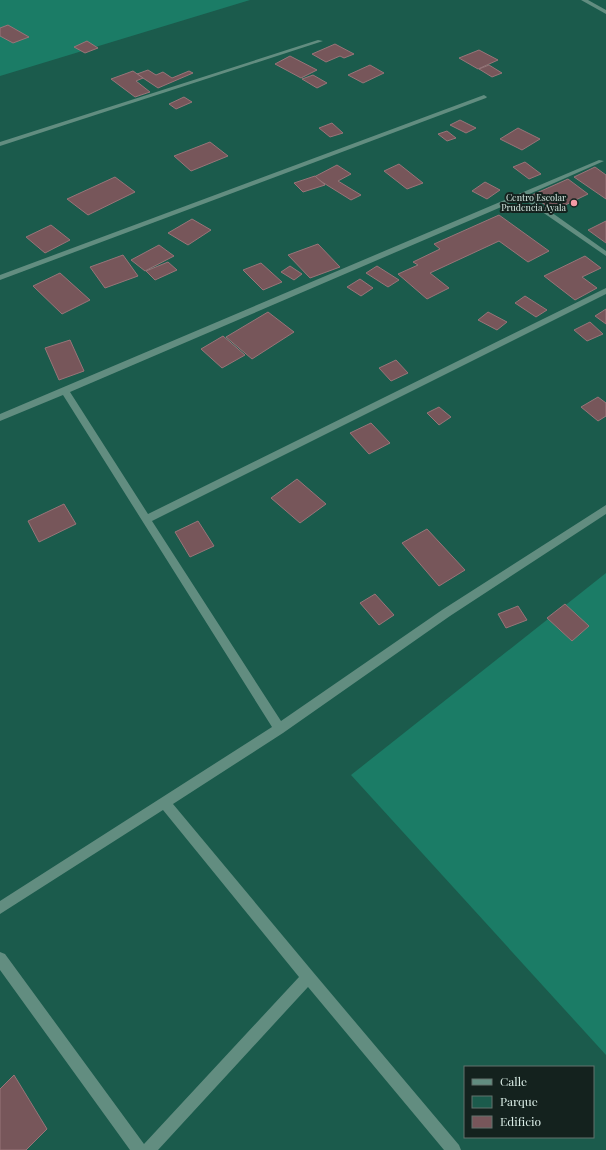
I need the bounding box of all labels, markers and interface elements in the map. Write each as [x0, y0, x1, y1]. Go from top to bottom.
place label: Centro Escolar Prudencia Ayala [501, 191, 567, 213]
marker: Centro Escolar Prudencia Ayala [569, 198, 579, 208]
legend [464, 1066, 594, 1138]
text: Calle [500, 1073, 527, 1089]
text: Parque [500, 1093, 538, 1109]
text: Edificio [500, 1113, 542, 1129]

